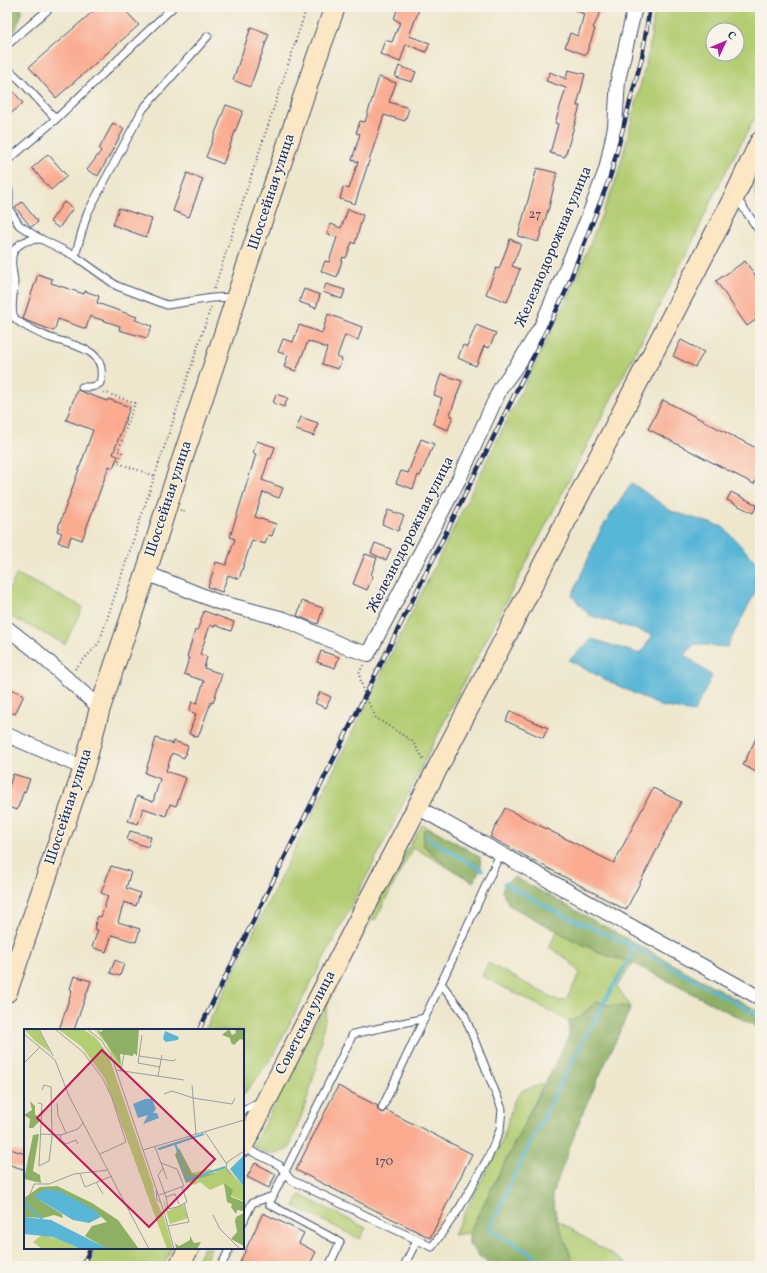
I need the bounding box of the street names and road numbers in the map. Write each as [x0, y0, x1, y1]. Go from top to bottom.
street label: Шоссейная улица [243, 131, 301, 253]
street label: Железнодорожная улица [510, 163, 598, 331]
street label: Шоссейная улица [140, 438, 198, 560]
street label: Железнодорожная улица [362, 453, 460, 617]
street label: Шоссейная улица [40, 746, 98, 868]
street label: Советская улица [271, 967, 341, 1079]

